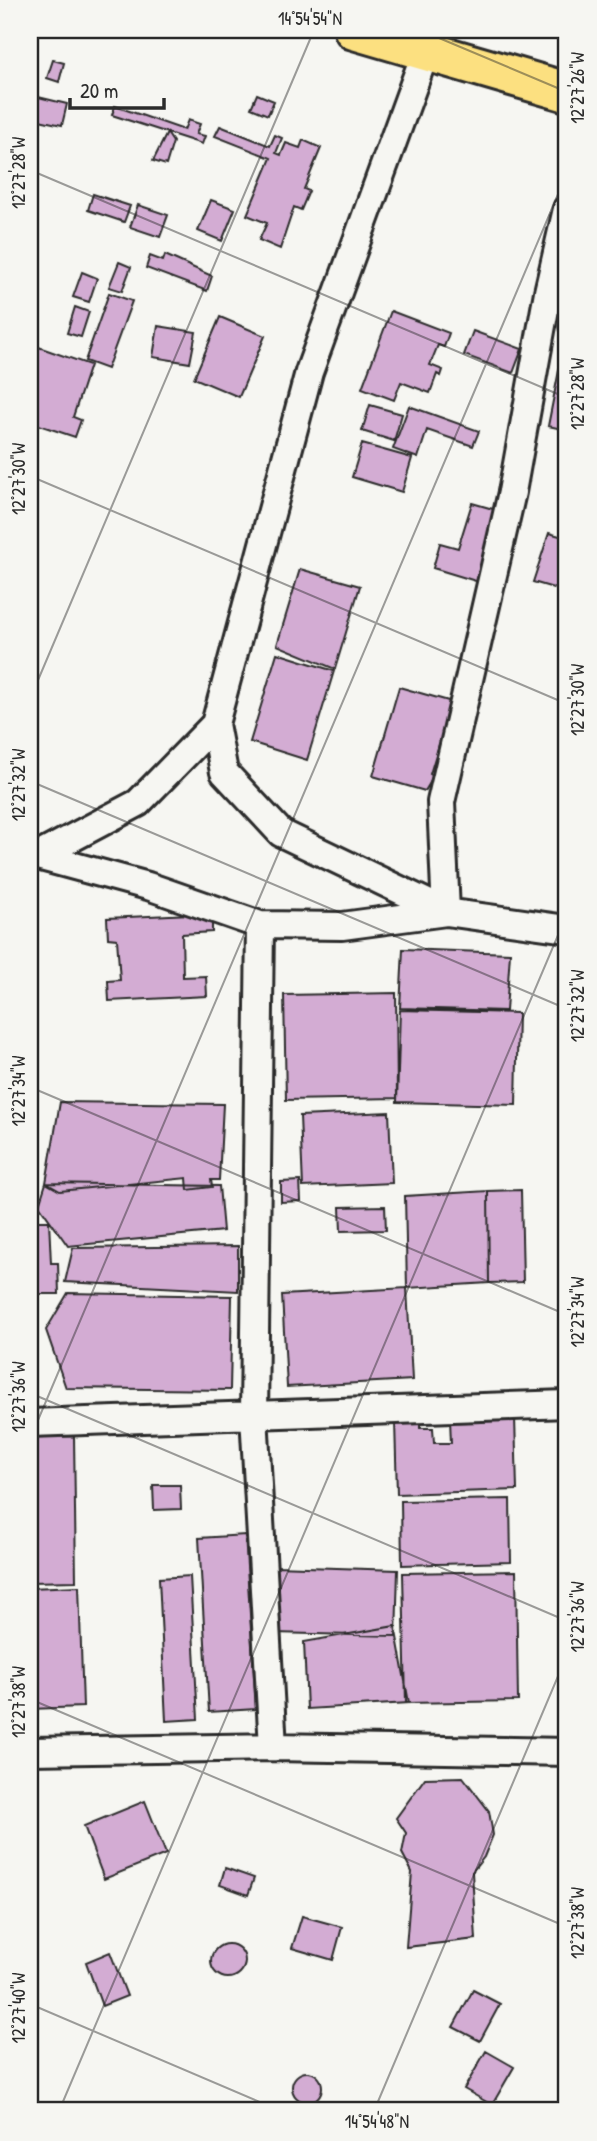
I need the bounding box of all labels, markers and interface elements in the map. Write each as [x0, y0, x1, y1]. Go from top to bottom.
text: 14°54'54"N [278, 6, 342, 31]
text: 12°27'26"W [565, 52, 590, 124]
scale bar [70, 66, 164, 110]
text: 20 m [80, 76, 118, 105]
text: 12°27'28"W [6, 137, 31, 209]
text: 12°27'28"W [565, 358, 590, 430]
text: 12°27'30"W [6, 443, 31, 515]
text: 12°27'30"W [565, 664, 590, 736]
text: 12°27'32"W [6, 749, 31, 821]
text: 12°27'32"W [565, 970, 590, 1042]
text: 12°27'34"W [6, 1056, 31, 1126]
text: 12°27'34"W [565, 1277, 590, 1347]
text: 12°27'36"W [6, 1361, 31, 1433]
text: 12°27'36"W [565, 1581, 590, 1653]
text: 12°27'38"W [6, 1666, 31, 1738]
text: 12°27'38"W [565, 1887, 590, 1959]
text: 12°27'40"W [6, 1973, 31, 2043]
text: 14°54'48"N [345, 2109, 409, 2134]

